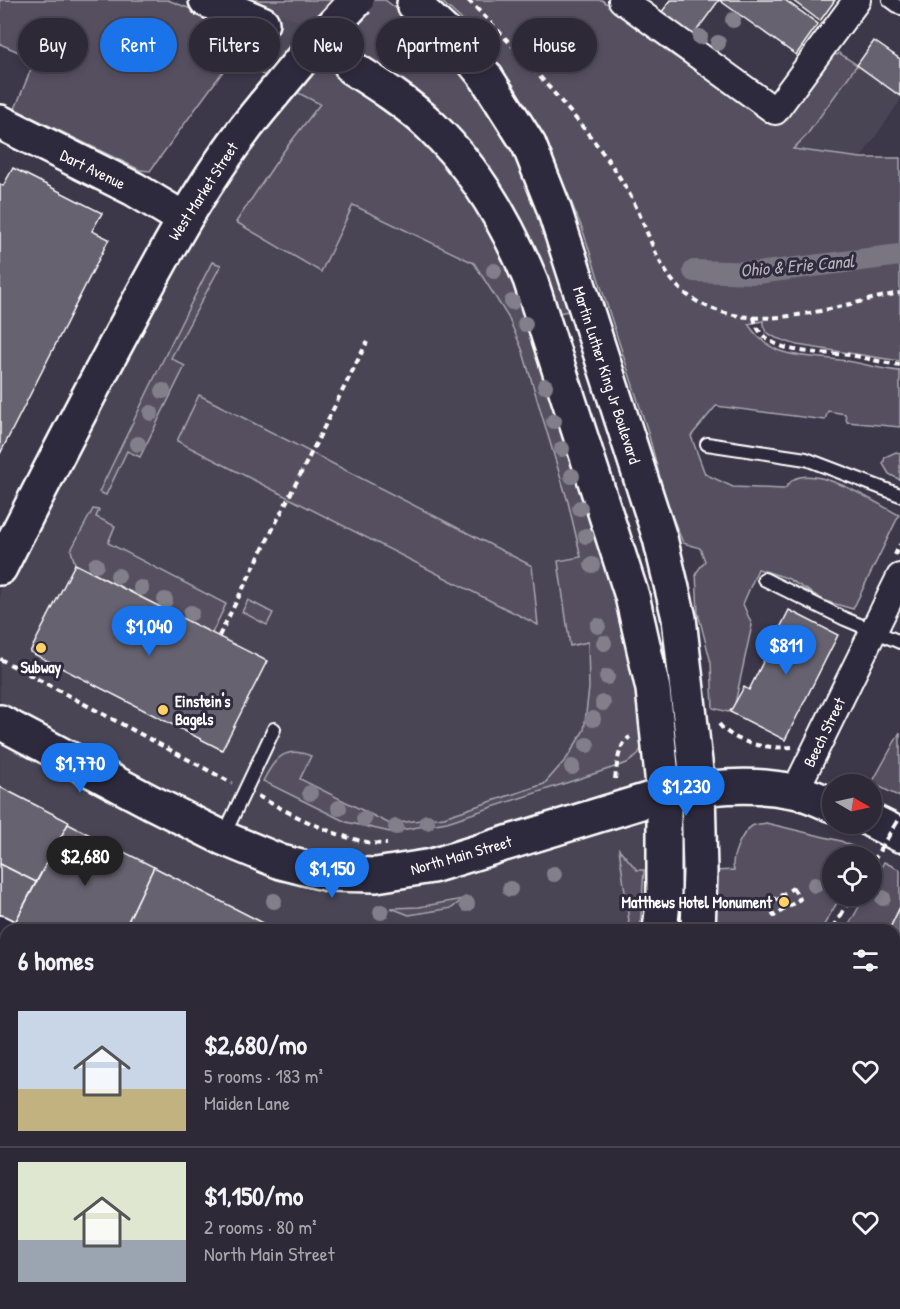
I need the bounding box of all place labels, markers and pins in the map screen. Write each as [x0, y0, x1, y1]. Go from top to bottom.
pin: $1,040 [100, 606, 198, 657]
pin: $811 [750, 625, 822, 676]
marker: Subway [34, 641, 48, 655]
place label: Subway [21, 656, 62, 679]
place label: Einstein's Bagels [175, 690, 231, 731]
marker: Einstein's Bagels [156, 703, 170, 717]
pin: $1,770 [31, 743, 129, 794]
pin: $1,230 [637, 766, 735, 817]
pin: $2,680 [36, 836, 134, 887]
pin: $1,150 [283, 848, 381, 899]
place label: Matthews Hotel Monument [622, 891, 772, 913]
marker: Matthews Hotel Monument [777, 895, 791, 909]

